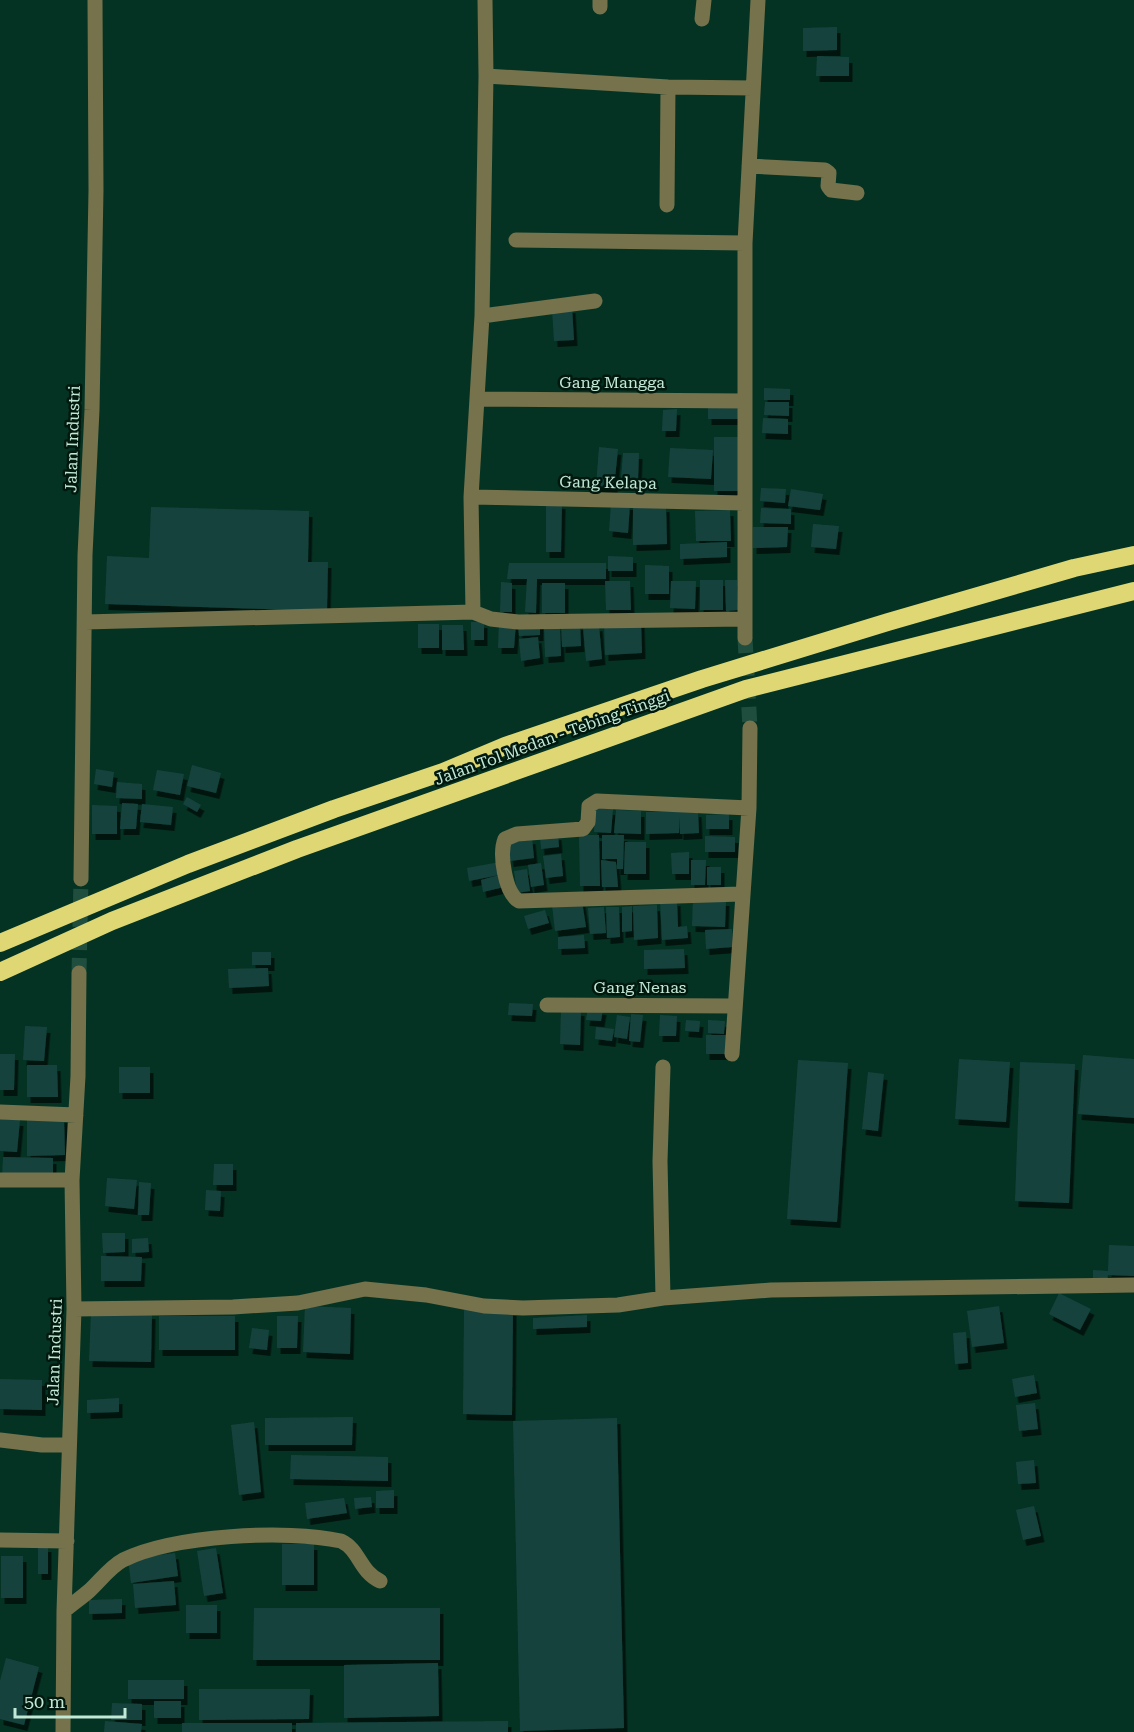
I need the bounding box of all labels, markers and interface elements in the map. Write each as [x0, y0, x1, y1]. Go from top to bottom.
street label: Gang Mangga [559, 373, 665, 392]
street label: Jalan Industri [61, 385, 84, 493]
street label: Gang Kelapa [559, 472, 657, 493]
street label: Jalan Tol Medan - Tebing Tinggi [432, 686, 672, 789]
street label: Gang Nenas [594, 978, 687, 997]
street label: Jalan Industri [43, 1298, 66, 1406]
scale bar [15, 1681, 124, 1719]
text: 50 m [24, 1691, 65, 1712]

